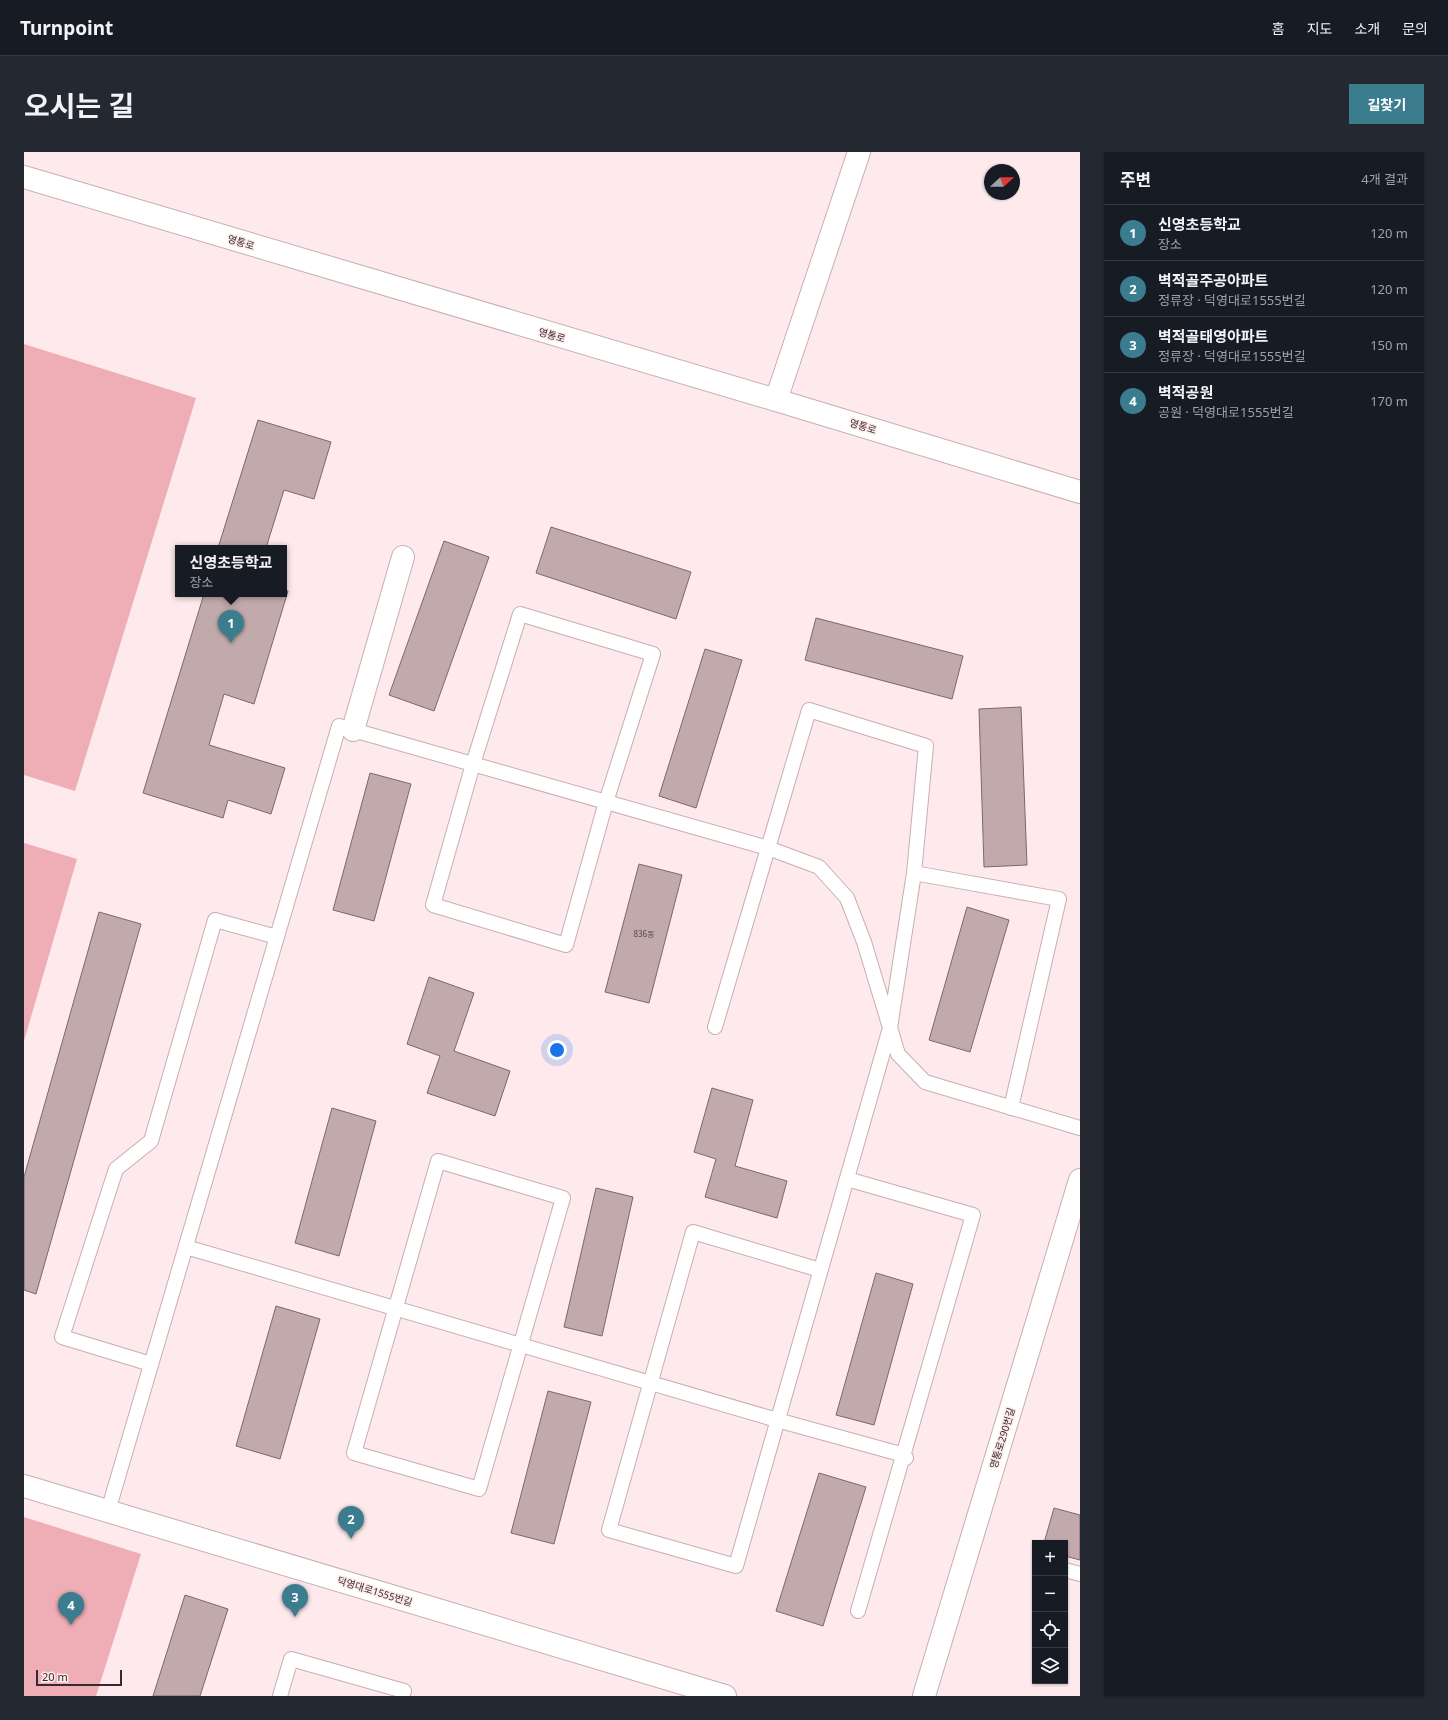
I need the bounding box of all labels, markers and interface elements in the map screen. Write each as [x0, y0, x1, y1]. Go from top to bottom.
text: Turnpoint [20, 15, 113, 41]
text: 홈 [1272, 19, 1285, 38]
text: 지도 [1307, 19, 1332, 38]
text: 소개 [1354, 19, 1380, 38]
text: 문의 [1402, 19, 1428, 38]
button: 길찾기 [1349, 84, 1424, 124]
text: 오시는 길 [24, 86, 134, 124]
north arrow [984, 164, 1020, 200]
text: 주변 [1120, 168, 1151, 191]
text: 4개 결과 [1361, 170, 1408, 188]
text: 신영초등학교 [1158, 214, 1241, 234]
text: 1 [1129, 224, 1137, 242]
text: 120 m [1370, 224, 1408, 242]
street label: 영통로 [226, 231, 256, 253]
text: 장소 [1158, 235, 1182, 253]
text: 벽적골주공아파트 [1158, 270, 1268, 290]
text: 2 [1129, 280, 1137, 298]
text: 120 m [1370, 280, 1408, 298]
text: 정류장 · 덕영대로1555번길 [1158, 291, 1306, 309]
street label: 영통로 [537, 324, 567, 346]
text: 벽적골태영아파트 [1158, 326, 1268, 346]
text: 3 [1129, 336, 1137, 354]
text: 150 m [1370, 336, 1408, 354]
text: 정류장 · 덕영대로1555번길 [1158, 347, 1306, 365]
text: 벽적공원 [1158, 382, 1213, 402]
text: 4 [1129, 392, 1137, 410]
text: 170 m [1370, 392, 1408, 410]
text: 공원 · 덕영대로1555번길 [1158, 403, 1294, 421]
street label: 영통로 [848, 415, 878, 437]
popup [175, 545, 287, 597]
text: 신영초등학교 [190, 552, 272, 572]
text: 장소 [190, 573, 214, 591]
pin: 1 [218, 610, 244, 643]
house number: 836동 [633, 928, 655, 939]
your location [547, 1040, 567, 1060]
street label: 영통로290번길 [986, 1406, 1018, 1470]
pin: 2 [338, 1506, 364, 1539]
map controls [1032, 1540, 1068, 1684]
button: + [1032, 1540, 1068, 1576]
street label: 덕영대로1555번길 [336, 1573, 414, 1609]
button: − [1032, 1576, 1068, 1612]
pin: 3 [282, 1584, 308, 1617]
pin: 4 [58, 1592, 84, 1625]
button: locate [1032, 1612, 1068, 1648]
button: layers [1032, 1648, 1068, 1684]
scale bar [36, 1668, 122, 1687]
text: 20 m [42, 1669, 68, 1684]

